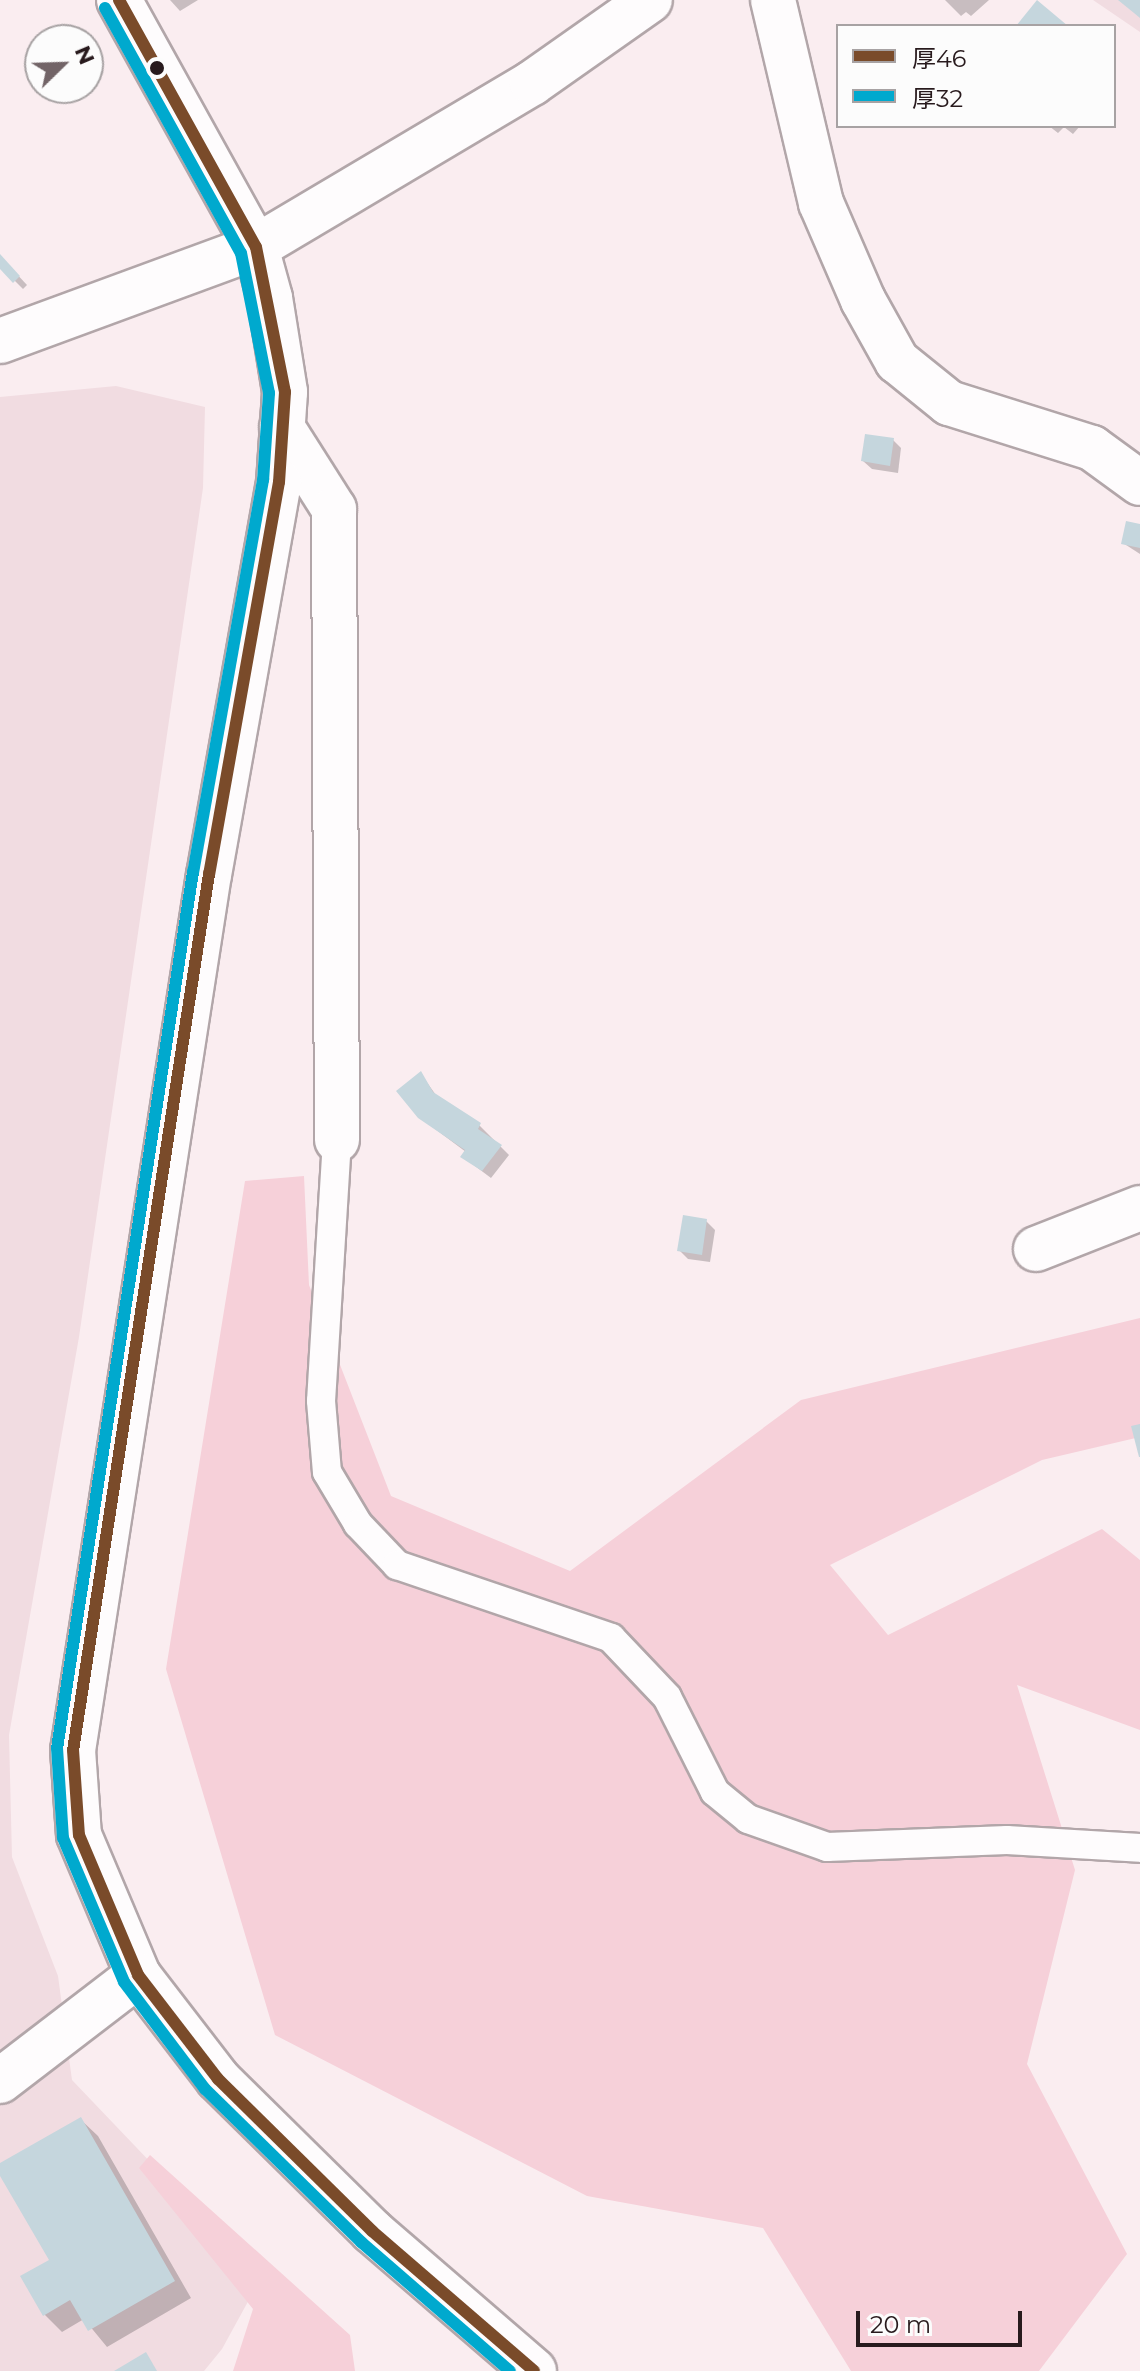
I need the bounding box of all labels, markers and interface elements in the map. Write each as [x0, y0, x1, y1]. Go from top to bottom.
north arrow [24, 24, 104, 104]
legend [836, 24, 1116, 128]
text: N [69, 42, 101, 69]
text: 厚46 [912, 44, 966, 73]
unlabelled marker [149, 60, 165, 76]
text: 厚32 [912, 84, 963, 113]
scale bar [860, 2295, 1026, 2345]
text: 20 m [870, 2310, 931, 2339]

